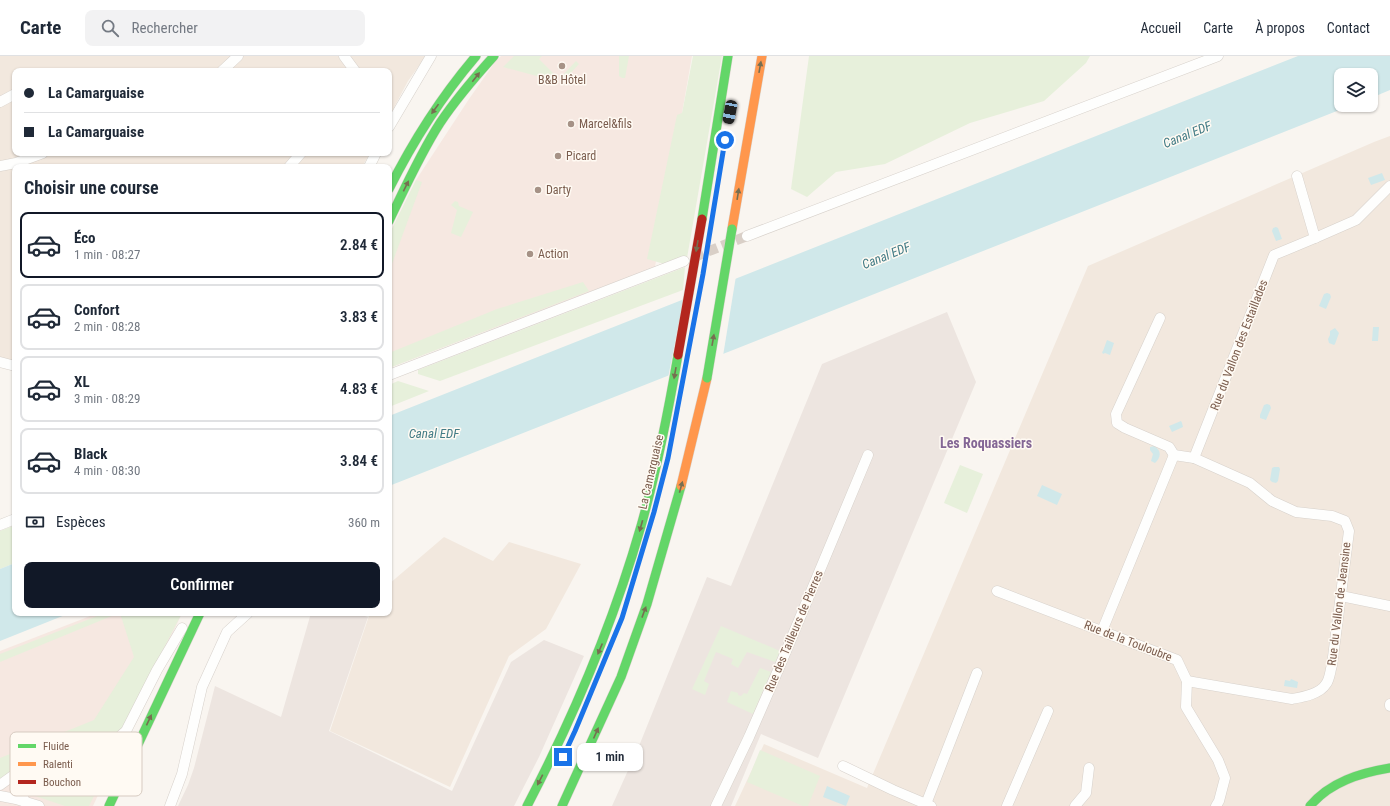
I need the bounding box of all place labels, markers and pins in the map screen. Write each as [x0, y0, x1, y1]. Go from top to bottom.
marker: B&B Hôtel [557, 61, 567, 71]
place label: B&B Hôtel [538, 73, 586, 87]
place label: Marcel&fils [579, 117, 632, 131]
marker: Marcel&fils [566, 119, 576, 129]
place label: Picard [566, 149, 596, 163]
marker: Picard [553, 151, 563, 161]
place label: Darty [546, 183, 571, 197]
marker: Darty [533, 185, 543, 195]
place label: Action [538, 247, 569, 261]
marker: Action [525, 249, 535, 259]

